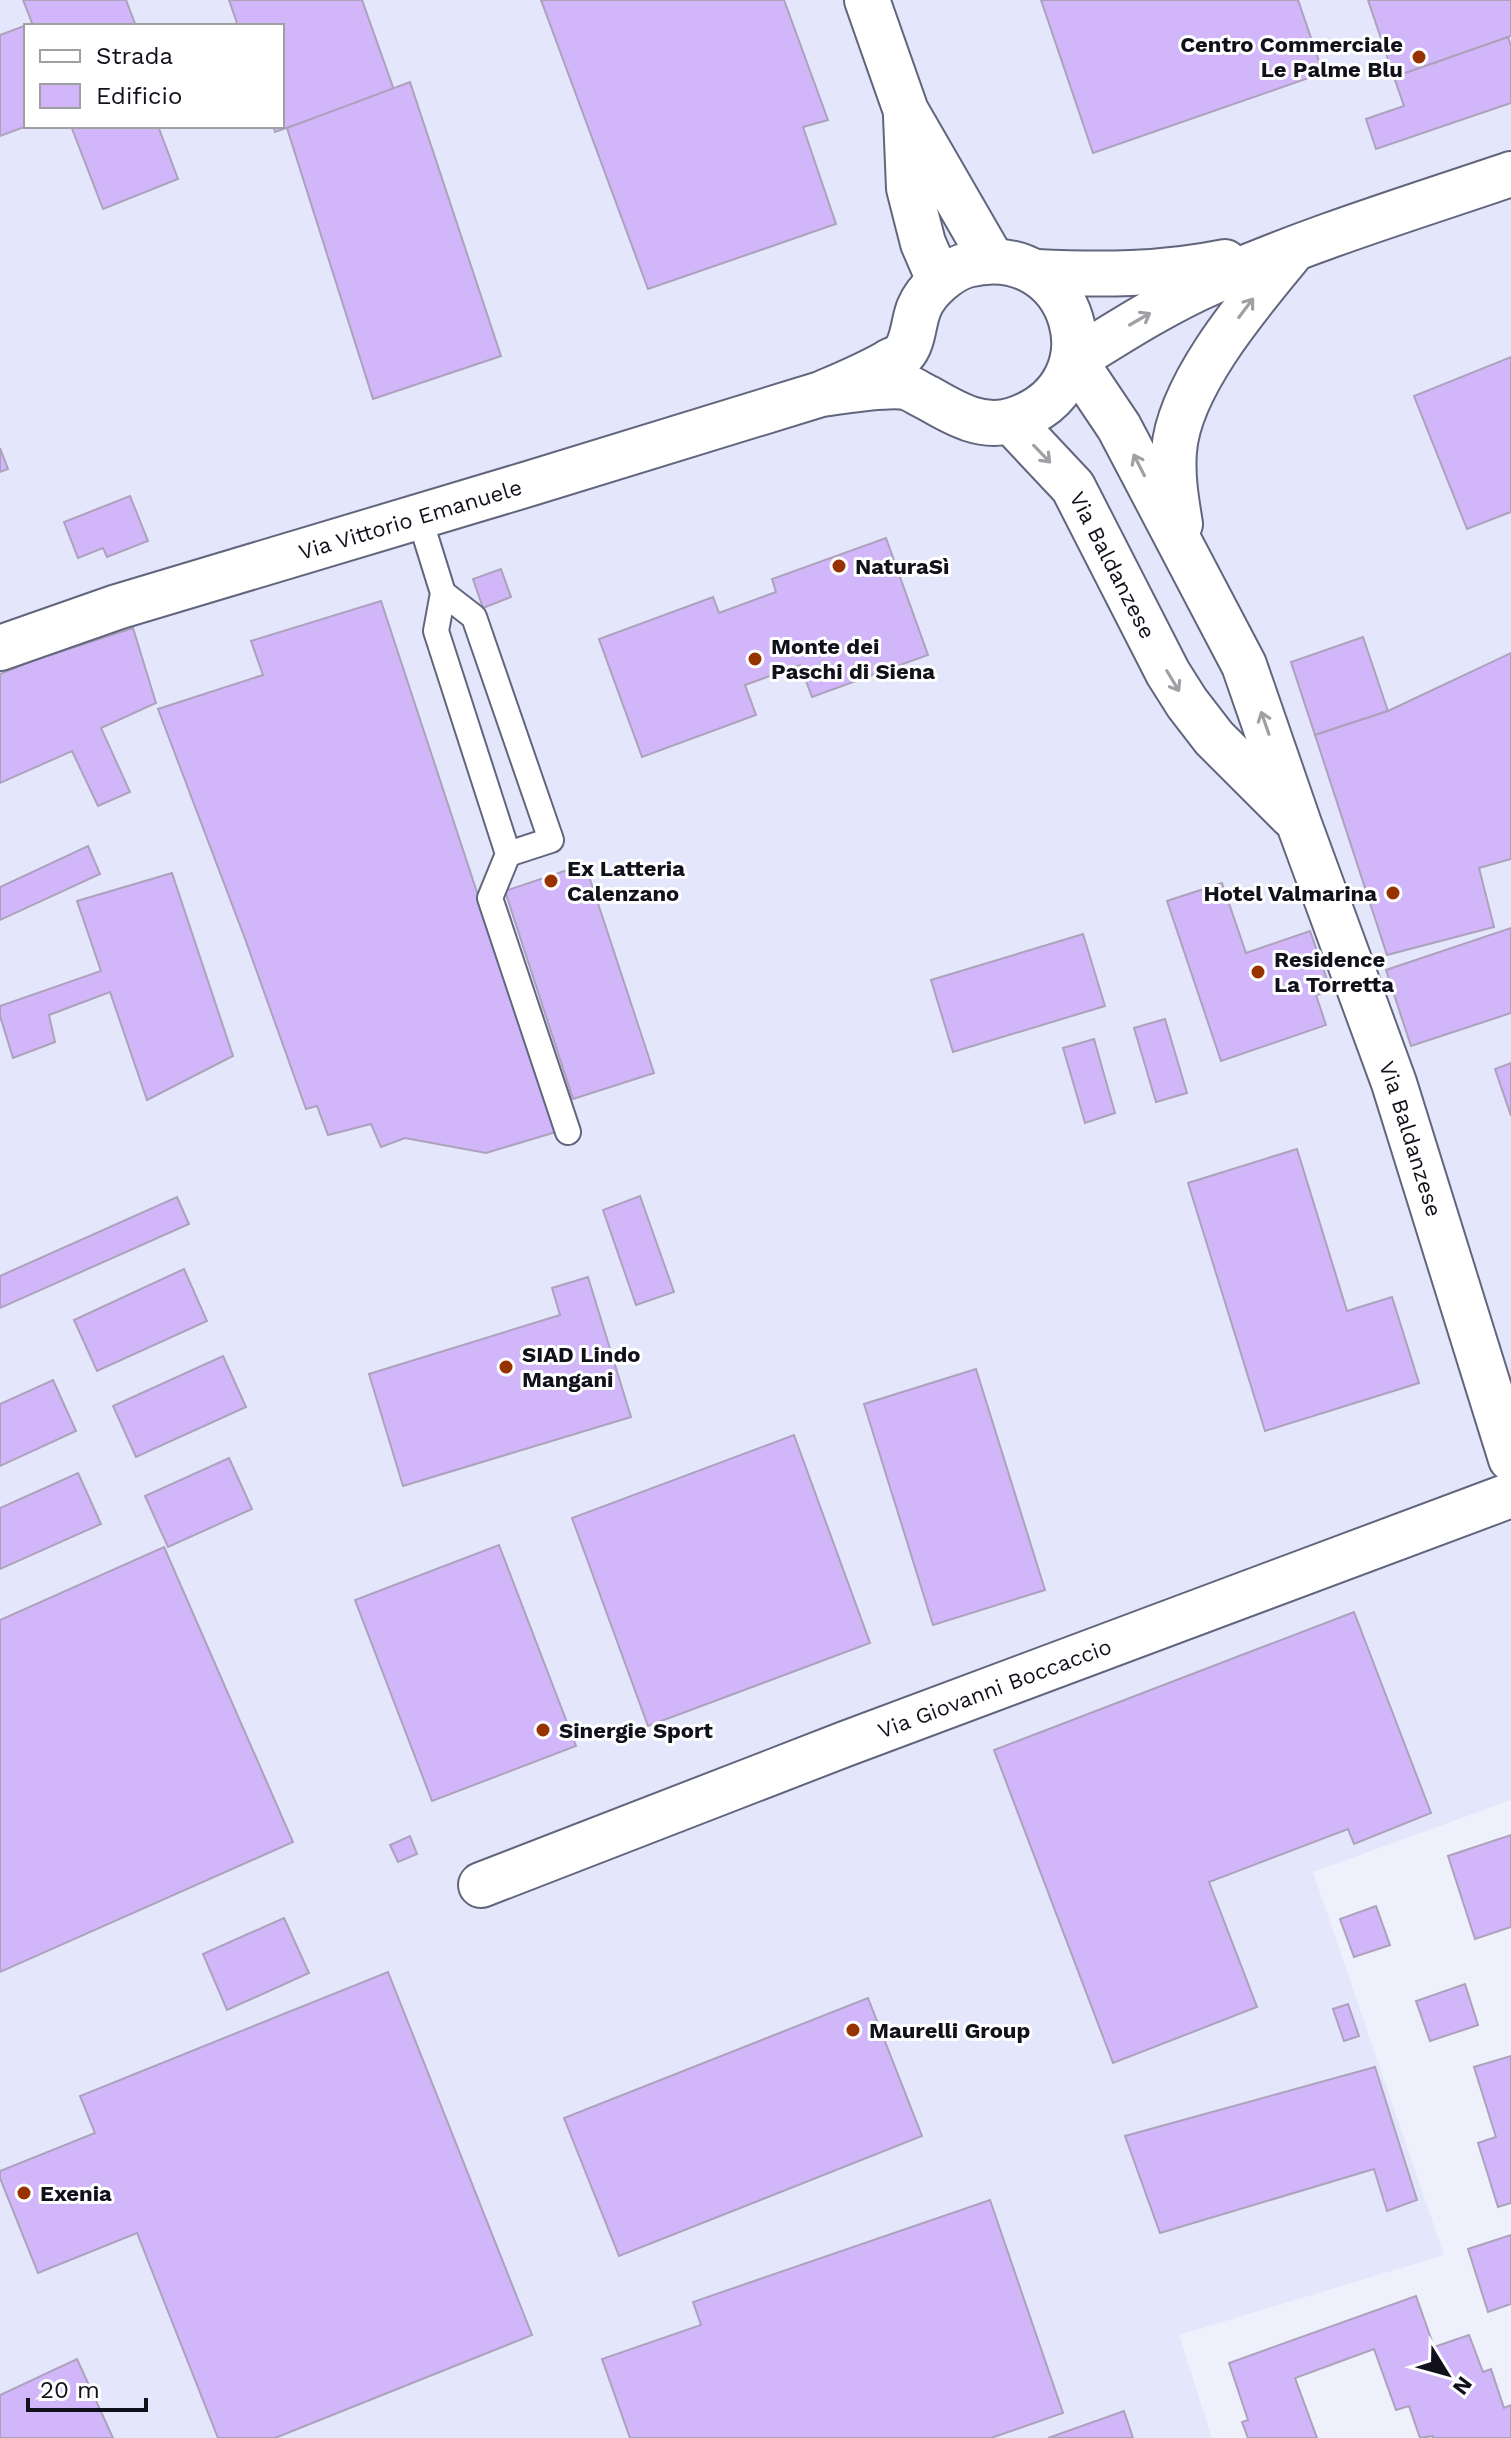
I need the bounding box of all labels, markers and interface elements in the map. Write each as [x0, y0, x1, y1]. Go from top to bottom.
legend [24, 24, 284, 128]
place label: Centro Commerciale Le Palme Blu [1180, 32, 1403, 82]
text: Strada [96, 42, 173, 70]
marker: Centro Commerciale Le Palme Blu [1410, 48, 1428, 66]
text: Edificio [96, 82, 182, 110]
one-way arrow [1237, 298, 1254, 319]
one-way arrow [1128, 311, 1151, 327]
one-way arrow [1032, 444, 1051, 463]
one-way arrow [1130, 454, 1146, 478]
street label: Via Vittorio Emanuele [296, 474, 525, 564]
street label: Via Baldanzese [1065, 487, 1161, 643]
place label: NaturaSì [855, 554, 949, 579]
marker: NaturaSì [830, 557, 848, 575]
place label: Monte dei Paschi di Siena [771, 634, 935, 684]
marker: Monte dei Paschi di Siena [746, 650, 764, 668]
one-way arrow [1165, 669, 1181, 692]
one-way arrow [1256, 711, 1271, 736]
place label: Ex Latteria Calenzano [567, 856, 685, 906]
marker: Ex Latteria Calenzano [542, 872, 560, 890]
place label: Hotel Valmarina [1203, 881, 1377, 906]
marker: Hotel Valmarina [1384, 884, 1402, 902]
place label: Residence La Torretta [1274, 947, 1394, 997]
marker: Residence La Torretta [1249, 963, 1267, 981]
street label: Via Baldanzese [1375, 1058, 1447, 1220]
place label: SIAD Lindo Mangani [522, 1342, 640, 1392]
marker: SIAD Lindo Mangani [497, 1358, 515, 1376]
street label: Via Giovanni Boccaccio [874, 1633, 1115, 1743]
place label: Sinergie Sport [559, 1718, 713, 1743]
marker: Sinergie Sport [534, 1721, 552, 1739]
place label: Maurelli Group [869, 2018, 1030, 2043]
marker: Maurelli Group [844, 2021, 862, 2039]
place label: Exenia [40, 2181, 112, 2206]
marker: Exenia [15, 2184, 33, 2202]
north arrow [1407, 2334, 1487, 2414]
scale bar [28, 2362, 146, 2412]
text: N [1448, 2372, 1477, 2400]
text: 20 m [40, 2376, 100, 2404]

